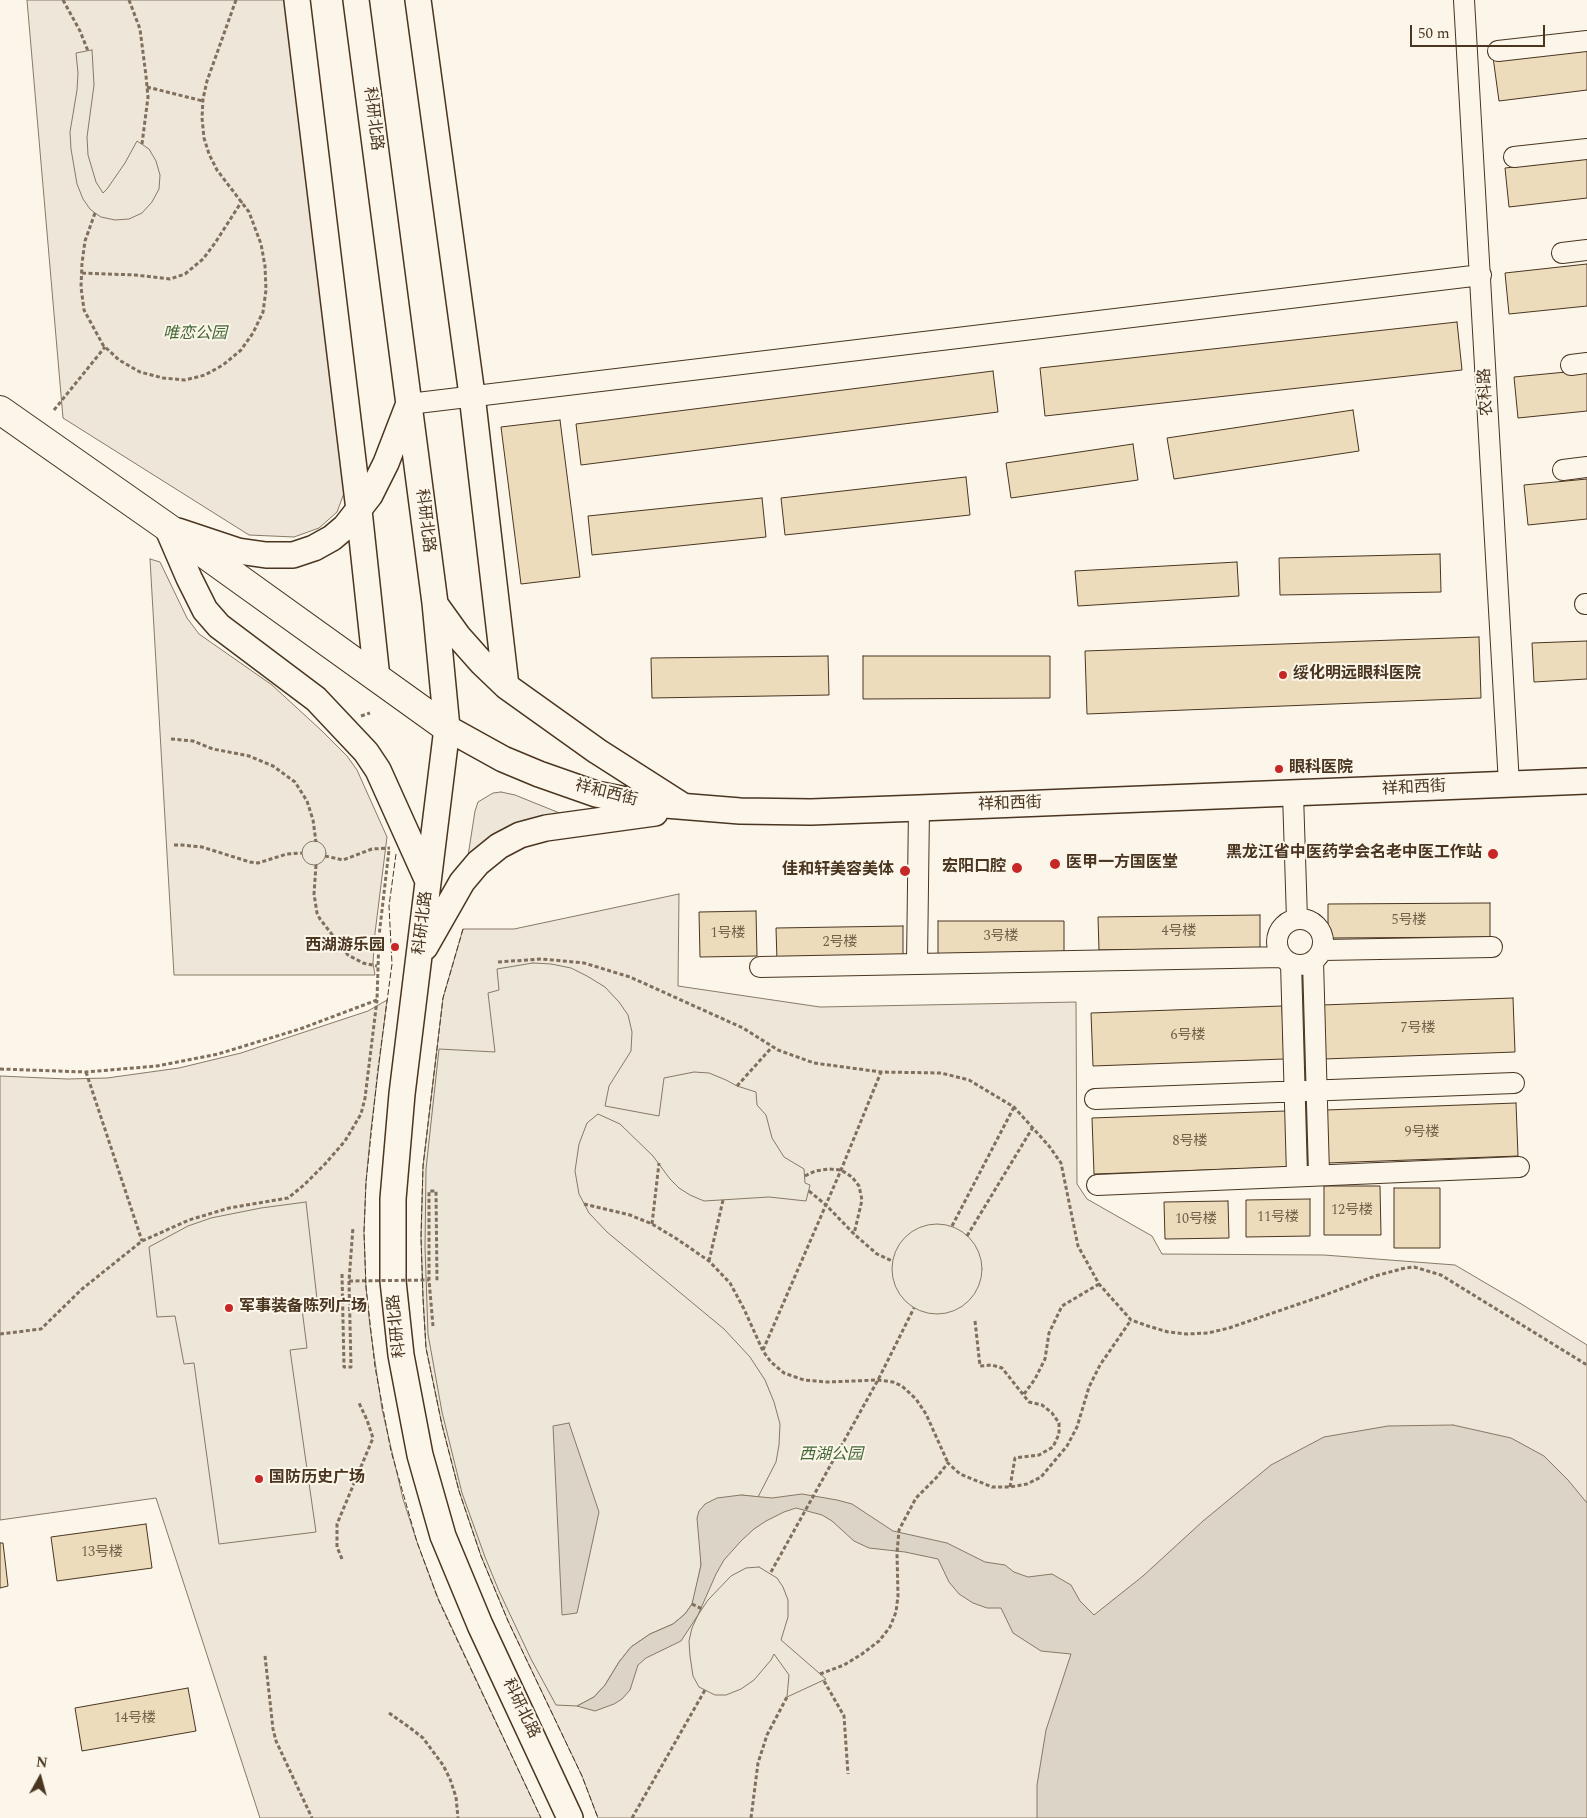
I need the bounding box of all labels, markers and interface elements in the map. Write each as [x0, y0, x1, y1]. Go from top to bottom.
scale bar [1412, 15, 1547, 47]
text: 50 m [1418, 22, 1450, 45]
street label: 科研北路 [359, 86, 385, 152]
park label: 唯恋公园 [163, 325, 227, 345]
street label: 农科路 [1476, 368, 1498, 416]
street label: 科研北路 [411, 488, 437, 554]
place label: 绥化明远眼科医院 [1293, 665, 1421, 685]
marker: 绥化明远眼科医院 [1277, 669, 1289, 681]
place label: 眼科医院 [1289, 759, 1353, 779]
marker: 眼科医院 [1273, 763, 1285, 775]
street label: 祥和西街 [573, 777, 639, 811]
street label: 祥和西街 [1382, 778, 1446, 800]
street label: 祥和西街 [978, 794, 1042, 816]
place label: 黑龙江省中医药学会名老中医工作站 [1226, 844, 1482, 864]
marker: 黑龙江省中医药学会名老中医工作站 [1486, 847, 1500, 861]
place label: 医甲一方国医堂 [1066, 854, 1178, 874]
marker: 医甲一方国医堂 [1048, 857, 1062, 871]
place label: 宏阳口腔 [942, 858, 1006, 878]
place label: 佳和轩美容美体 [782, 861, 894, 881]
marker: 宏阳口腔 [1010, 861, 1024, 875]
marker: 佳和轩美容美体 [898, 864, 912, 878]
street label: 科研北路 [411, 890, 437, 956]
house number: 5号楼 [1392, 913, 1426, 929]
house number: 4号楼 [1162, 924, 1196, 940]
house number: 1号楼 [711, 926, 745, 942]
house number: 3号楼 [984, 929, 1018, 945]
house number: 2号楼 [823, 935, 857, 951]
place label: 西湖游乐园 [305, 937, 385, 957]
marker: 西湖游乐园 [389, 941, 401, 953]
house number: 7号楼 [1401, 1021, 1435, 1037]
house number: 6号楼 [1171, 1028, 1205, 1044]
house number: 9号楼 [1405, 1125, 1439, 1141]
house number: 8号楼 [1173, 1134, 1207, 1150]
house number: 12号楼 [1331, 1203, 1373, 1219]
house number: 11号楼 [1257, 1210, 1299, 1226]
house number: 10号楼 [1175, 1212, 1217, 1228]
street label: 科研北路 [385, 1293, 411, 1359]
place label: 军事装备陈列广场 [239, 1298, 367, 1318]
marker: 军事装备陈列广场 [223, 1302, 235, 1314]
park label: 西湖公园 [799, 1446, 863, 1466]
place label: 国防历史广场 [269, 1469, 365, 1489]
marker: 国防历史广场 [253, 1473, 265, 1485]
house number: 13号楼 [81, 1545, 123, 1561]
street label: 科研北路 [497, 1676, 543, 1742]
house number: 14号楼 [114, 1711, 156, 1727]
text: N [35, 1751, 49, 1774]
north arrow [15, 1753, 65, 1803]

